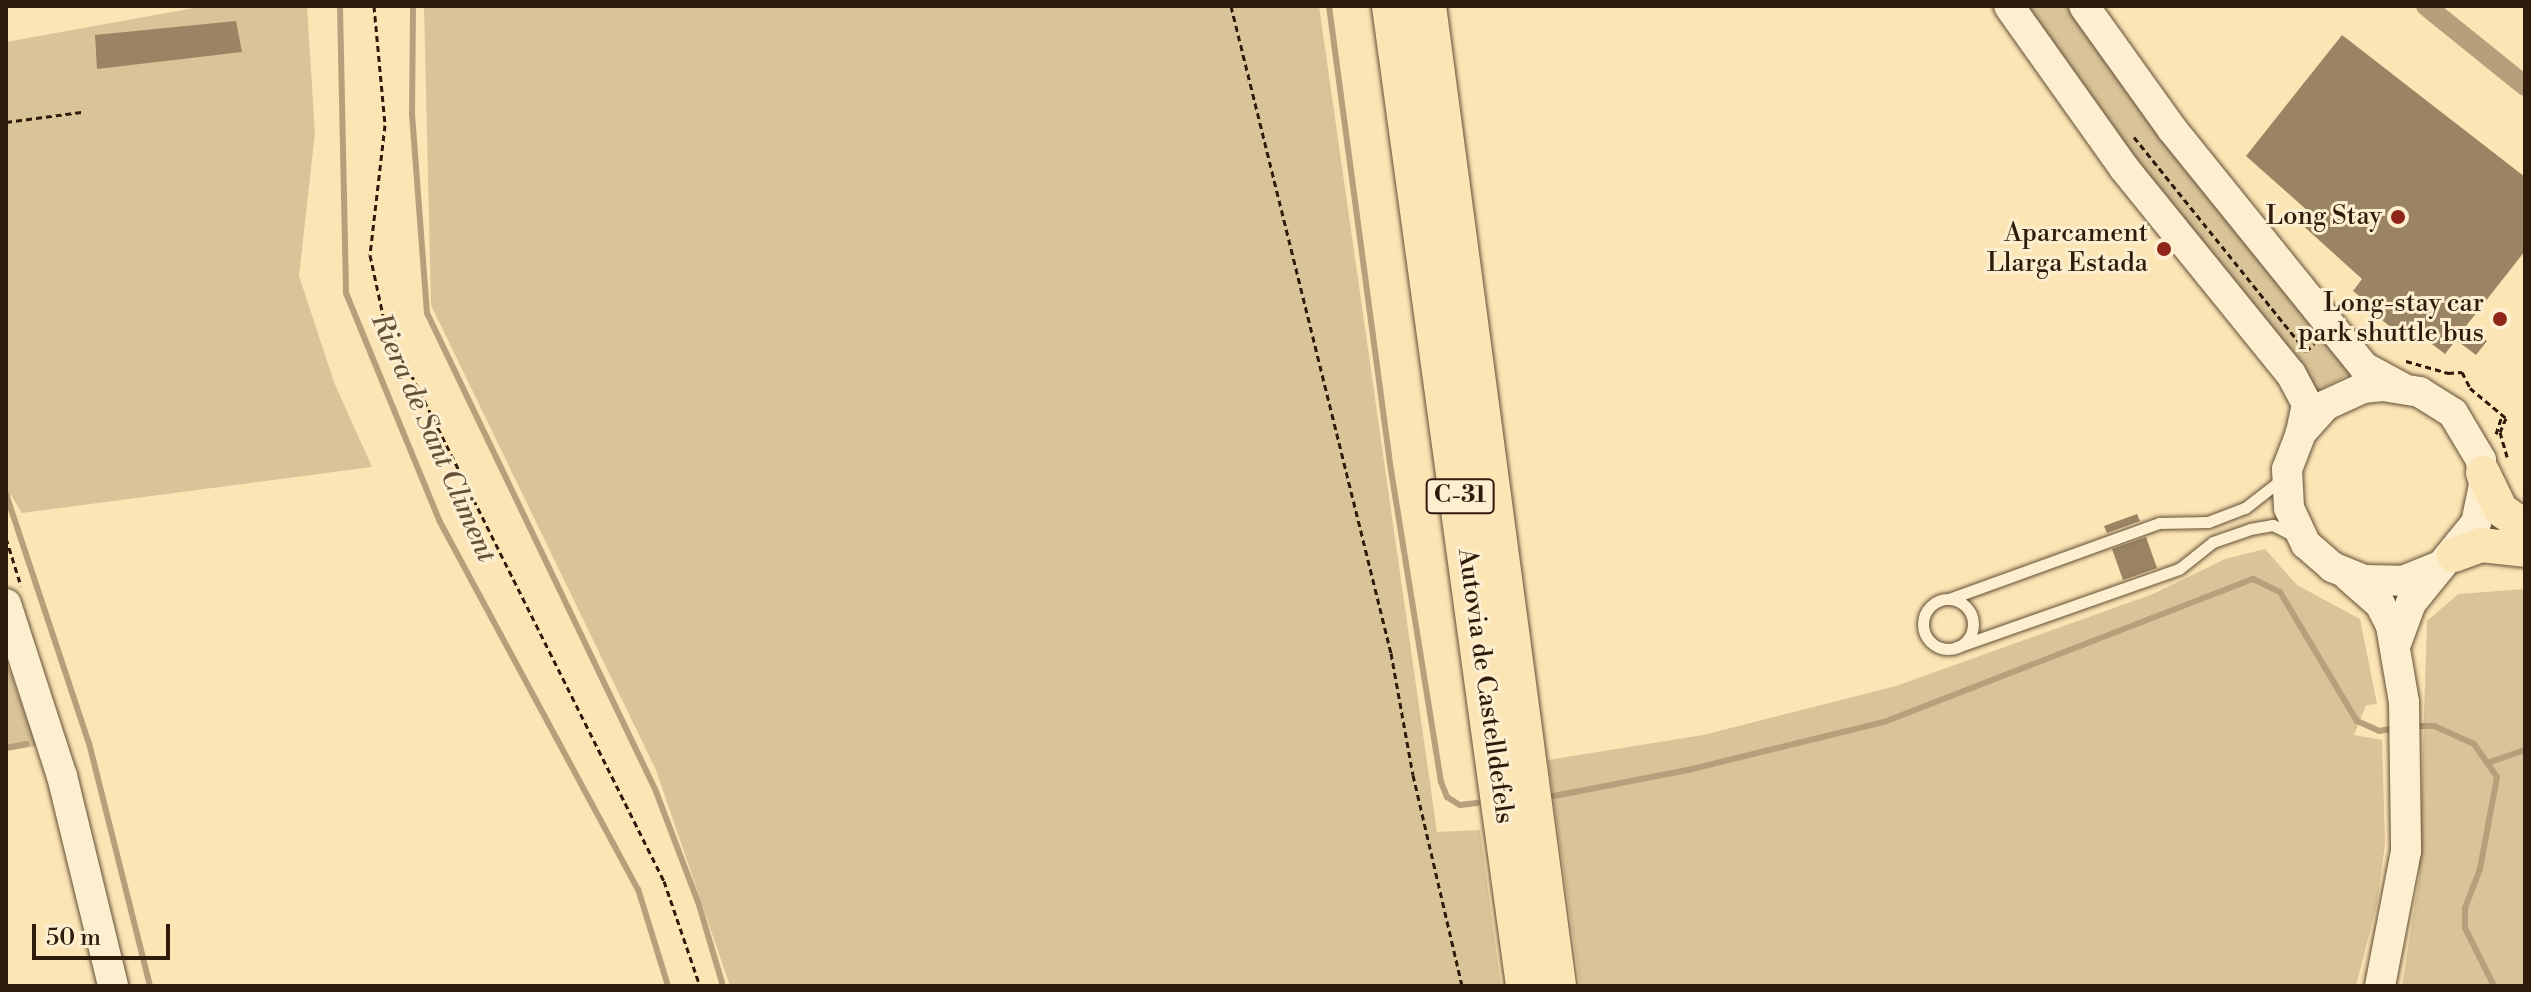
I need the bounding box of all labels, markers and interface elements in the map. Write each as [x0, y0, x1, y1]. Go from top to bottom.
place label: Long Stay [2266, 201, 2382, 233]
marker: Long Stay [2389, 208, 2407, 226]
place label: Aparcament Llarga Estada [1987, 218, 2148, 280]
marker: Aparcament Llarga Estada [2155, 240, 2173, 258]
place label: Long-stay car park shuttle bus [2298, 288, 2484, 350]
water label: Riera de Sant Climent [363, 309, 503, 567]
marker: Long-stay car park shuttle bus [2491, 310, 2509, 328]
road number: C-31 [1424, 476, 1496, 516]
street label: Autovia de Castelldefels [1450, 546, 1520, 826]
scale bar [36, 908, 174, 958]
text: 50 m [46, 923, 101, 953]

